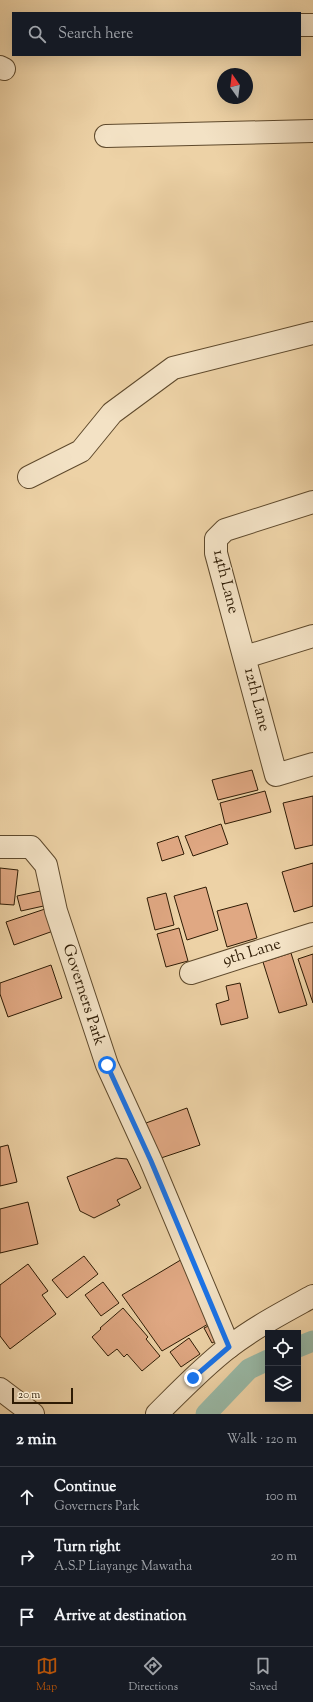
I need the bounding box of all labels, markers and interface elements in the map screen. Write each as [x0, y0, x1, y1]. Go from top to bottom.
search box [12, 12, 301, 56]
icon: search [26, 23, 48, 45]
text: Search here [58, 24, 133, 45]
north arrow [217, 68, 253, 104]
street label: 14th Lane [206, 547, 244, 617]
street label: 12th Lane [237, 666, 275, 734]
street label: 9th Lane [220, 933, 284, 973]
street label: Governers Park [56, 941, 110, 1049]
route start [98, 1056, 116, 1074]
map controls [265, 1330, 301, 1402]
button: locate [265, 1330, 301, 1366]
button: layers [265, 1366, 301, 1402]
route end [184, 1369, 202, 1387]
scale bar [12, 1386, 73, 1405]
text: 20 m [18, 1387, 40, 1403]
text: 2 min [16, 1428, 57, 1452]
text: Walk · 120 m [227, 1431, 297, 1449]
text: Continue [54, 1477, 116, 1498]
icon: ahead [16, 1486, 38, 1508]
text: 100 m [265, 1488, 297, 1506]
text: Governers Park [54, 1498, 140, 1516]
text: Turn right [54, 1537, 120, 1558]
icon: right [16, 1546, 38, 1568]
text: 20 m [271, 1548, 297, 1566]
text: A.S.P Liayange Mawatha [54, 1558, 192, 1576]
icon: arrive [16, 1606, 38, 1628]
text: Arrive at destination [54, 1606, 187, 1627]
tab: Map [36, 1655, 58, 1695]
tab: Directions [129, 1655, 178, 1695]
tab: Saved [249, 1655, 277, 1695]

